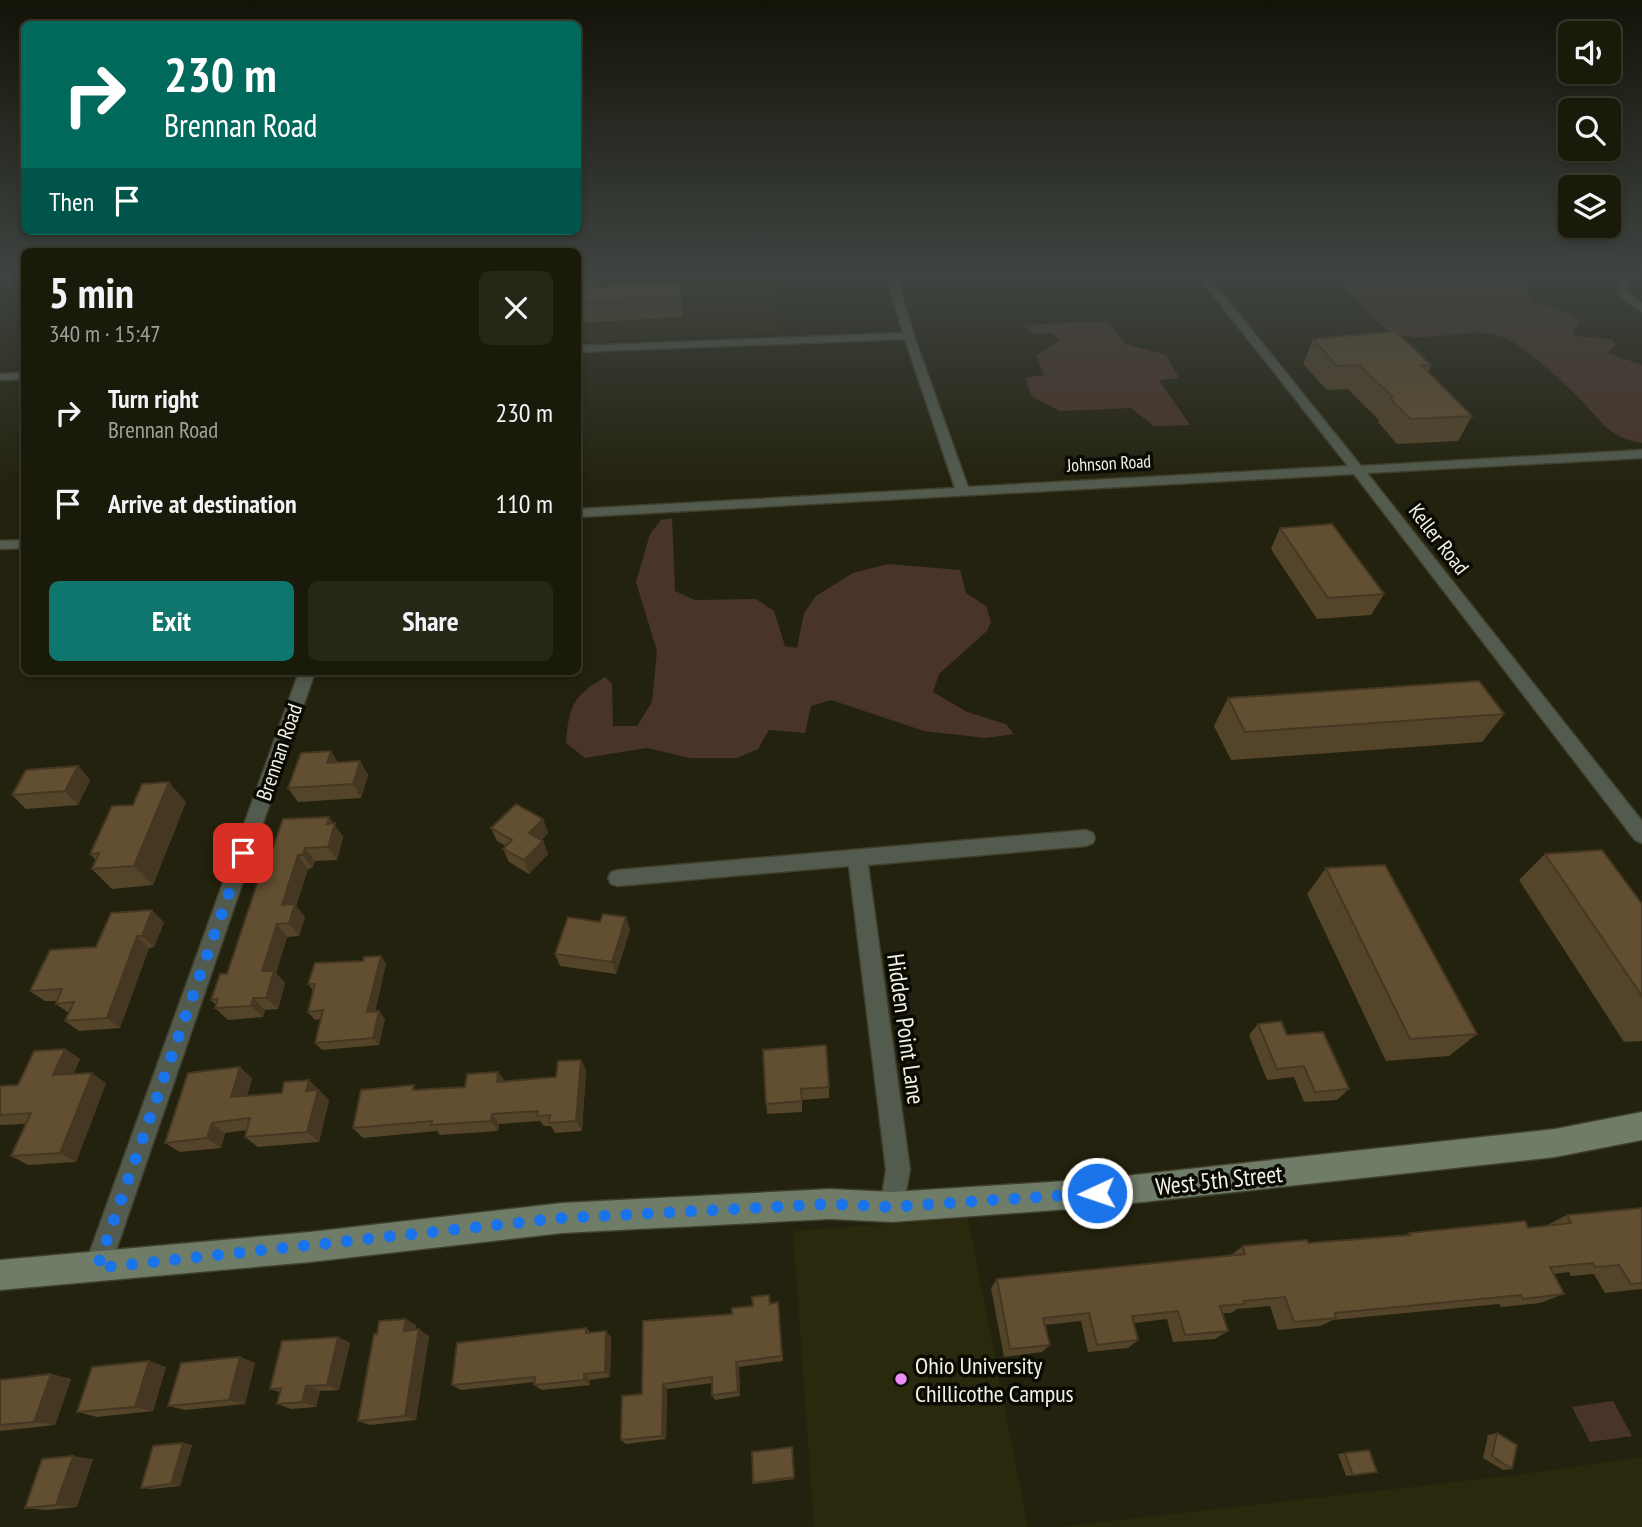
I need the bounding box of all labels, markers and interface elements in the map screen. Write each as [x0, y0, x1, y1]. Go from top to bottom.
map controls [1558, 21, 1621, 238]
button: sound [1558, 21, 1621, 84]
text: 230 m [164, 42, 277, 106]
icon: right [49, 49, 140, 140]
button: search [1558, 98, 1621, 161]
text: Brennan Road [164, 104, 317, 146]
button: layers [1558, 175, 1621, 238]
icon: arrive [108, 182, 146, 220]
text: Then [49, 185, 94, 218]
text: 5 min [49, 265, 134, 320]
button: close [479, 271, 553, 345]
text: 340 m · 15:47 [49, 319, 161, 348]
text: Turn right [108, 382, 199, 415]
icon: right [49, 394, 87, 432]
text: 230 m [495, 396, 553, 429]
text: Brennan Road [108, 415, 218, 444]
street label: Johnson Road [1065, 449, 1152, 477]
icon: arrive [49, 485, 87, 523]
text: Arrive at destination [108, 487, 297, 520]
text: 110 m [495, 487, 553, 520]
street label: Keller Road [1403, 498, 1475, 580]
button: Exit [49, 581, 294, 661]
button: Share [308, 581, 553, 661]
street label: Brennan Road [250, 700, 308, 804]
pin [213, 823, 273, 883]
icon: arrive [224, 834, 262, 872]
street label: Hidden Point Lane [880, 952, 932, 1106]
position arrow [1060, 1156, 1134, 1230]
street label: West 5th Street [1154, 1158, 1285, 1202]
place label: Ohio University Chillicothe Campus [915, 1350, 1074, 1409]
marker: Ohio University Chillicothe Campus [893, 1371, 909, 1387]

